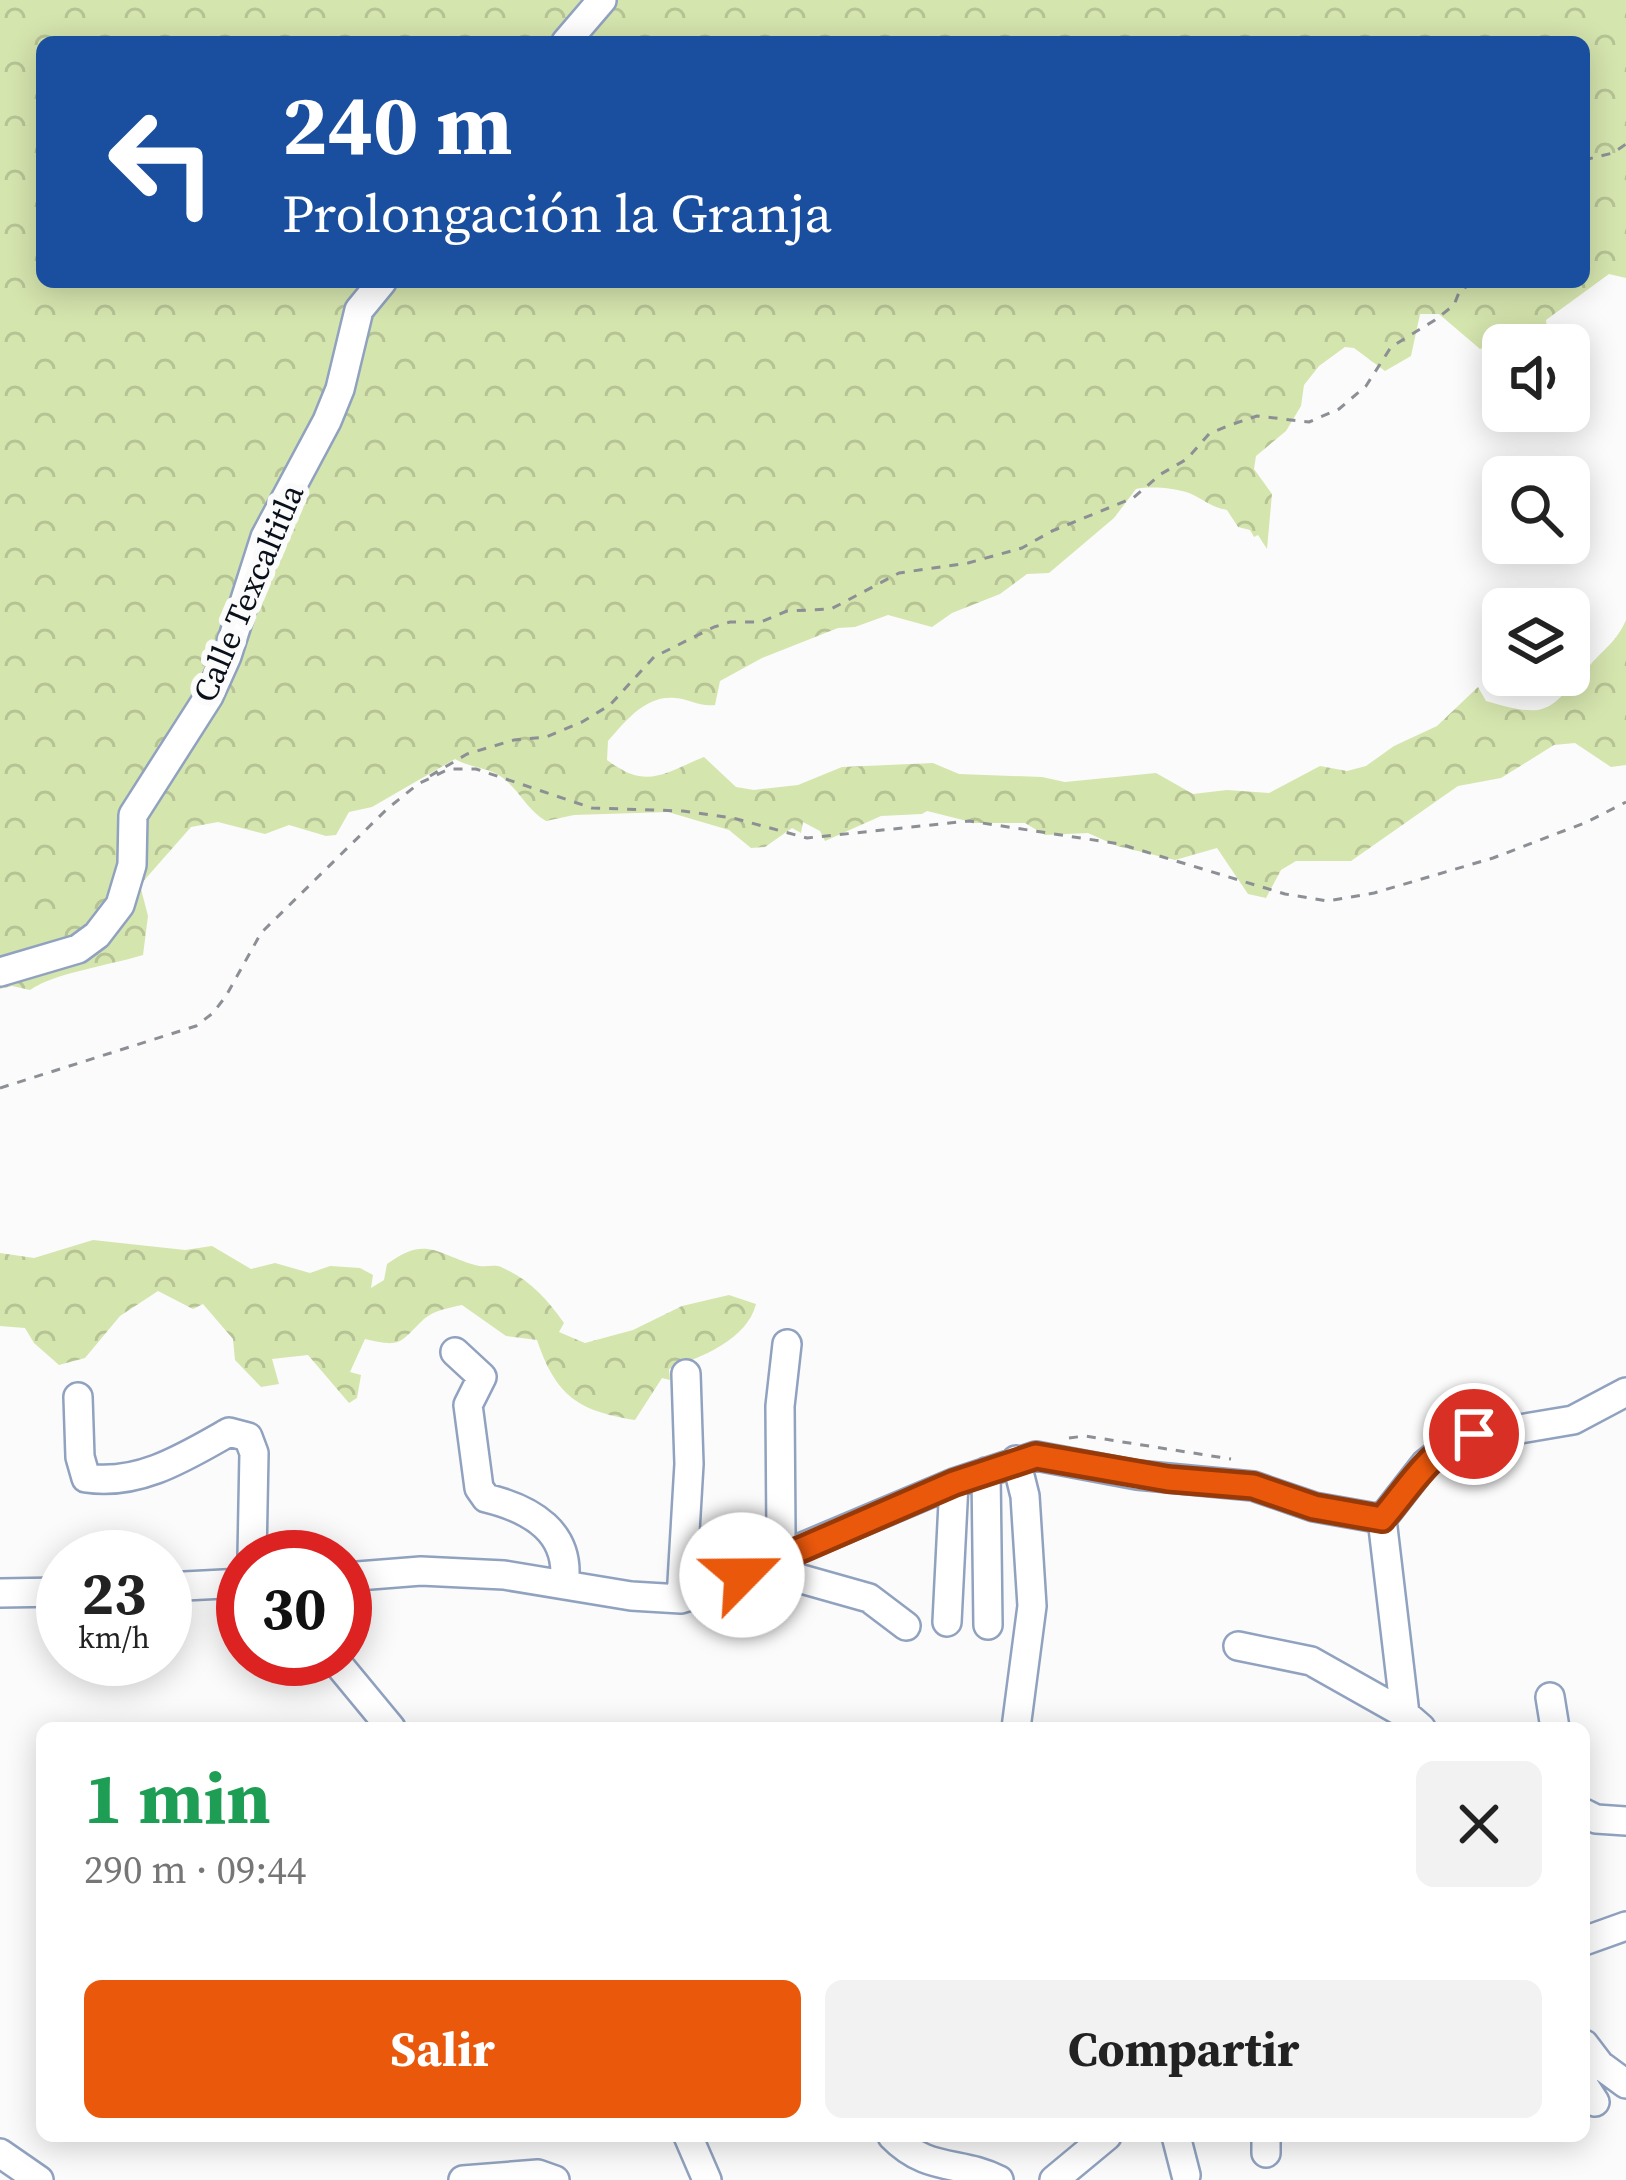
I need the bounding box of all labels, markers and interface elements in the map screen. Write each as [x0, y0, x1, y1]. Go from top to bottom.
text: 240 m [282, 67, 513, 182]
icon: left [84, 84, 240, 240]
text: Prolongación la Granja [282, 176, 832, 250]
map controls [1482, 324, 1590, 696]
button: sound [1482, 324, 1590, 432]
button: search [1482, 456, 1590, 564]
street label: Calle Texcaltitla [182, 477, 314, 709]
button: layers [1482, 588, 1590, 696]
pin [1423, 1383, 1525, 1485]
icon: arrive [1441, 1401, 1507, 1467]
position arrow [679, 1512, 805, 1638]
speed limit sign: 30 [216, 1530, 372, 1686]
text: 23 [81, 1552, 147, 1634]
text: km/h [78, 1617, 150, 1658]
text: 1 min [84, 1748, 271, 1847]
button: close [1416, 1761, 1542, 1887]
text: 290 m · 09:44 [84, 1843, 306, 1896]
button: Salir [84, 1980, 801, 2118]
button: Compartir [825, 1980, 1542, 2118]

